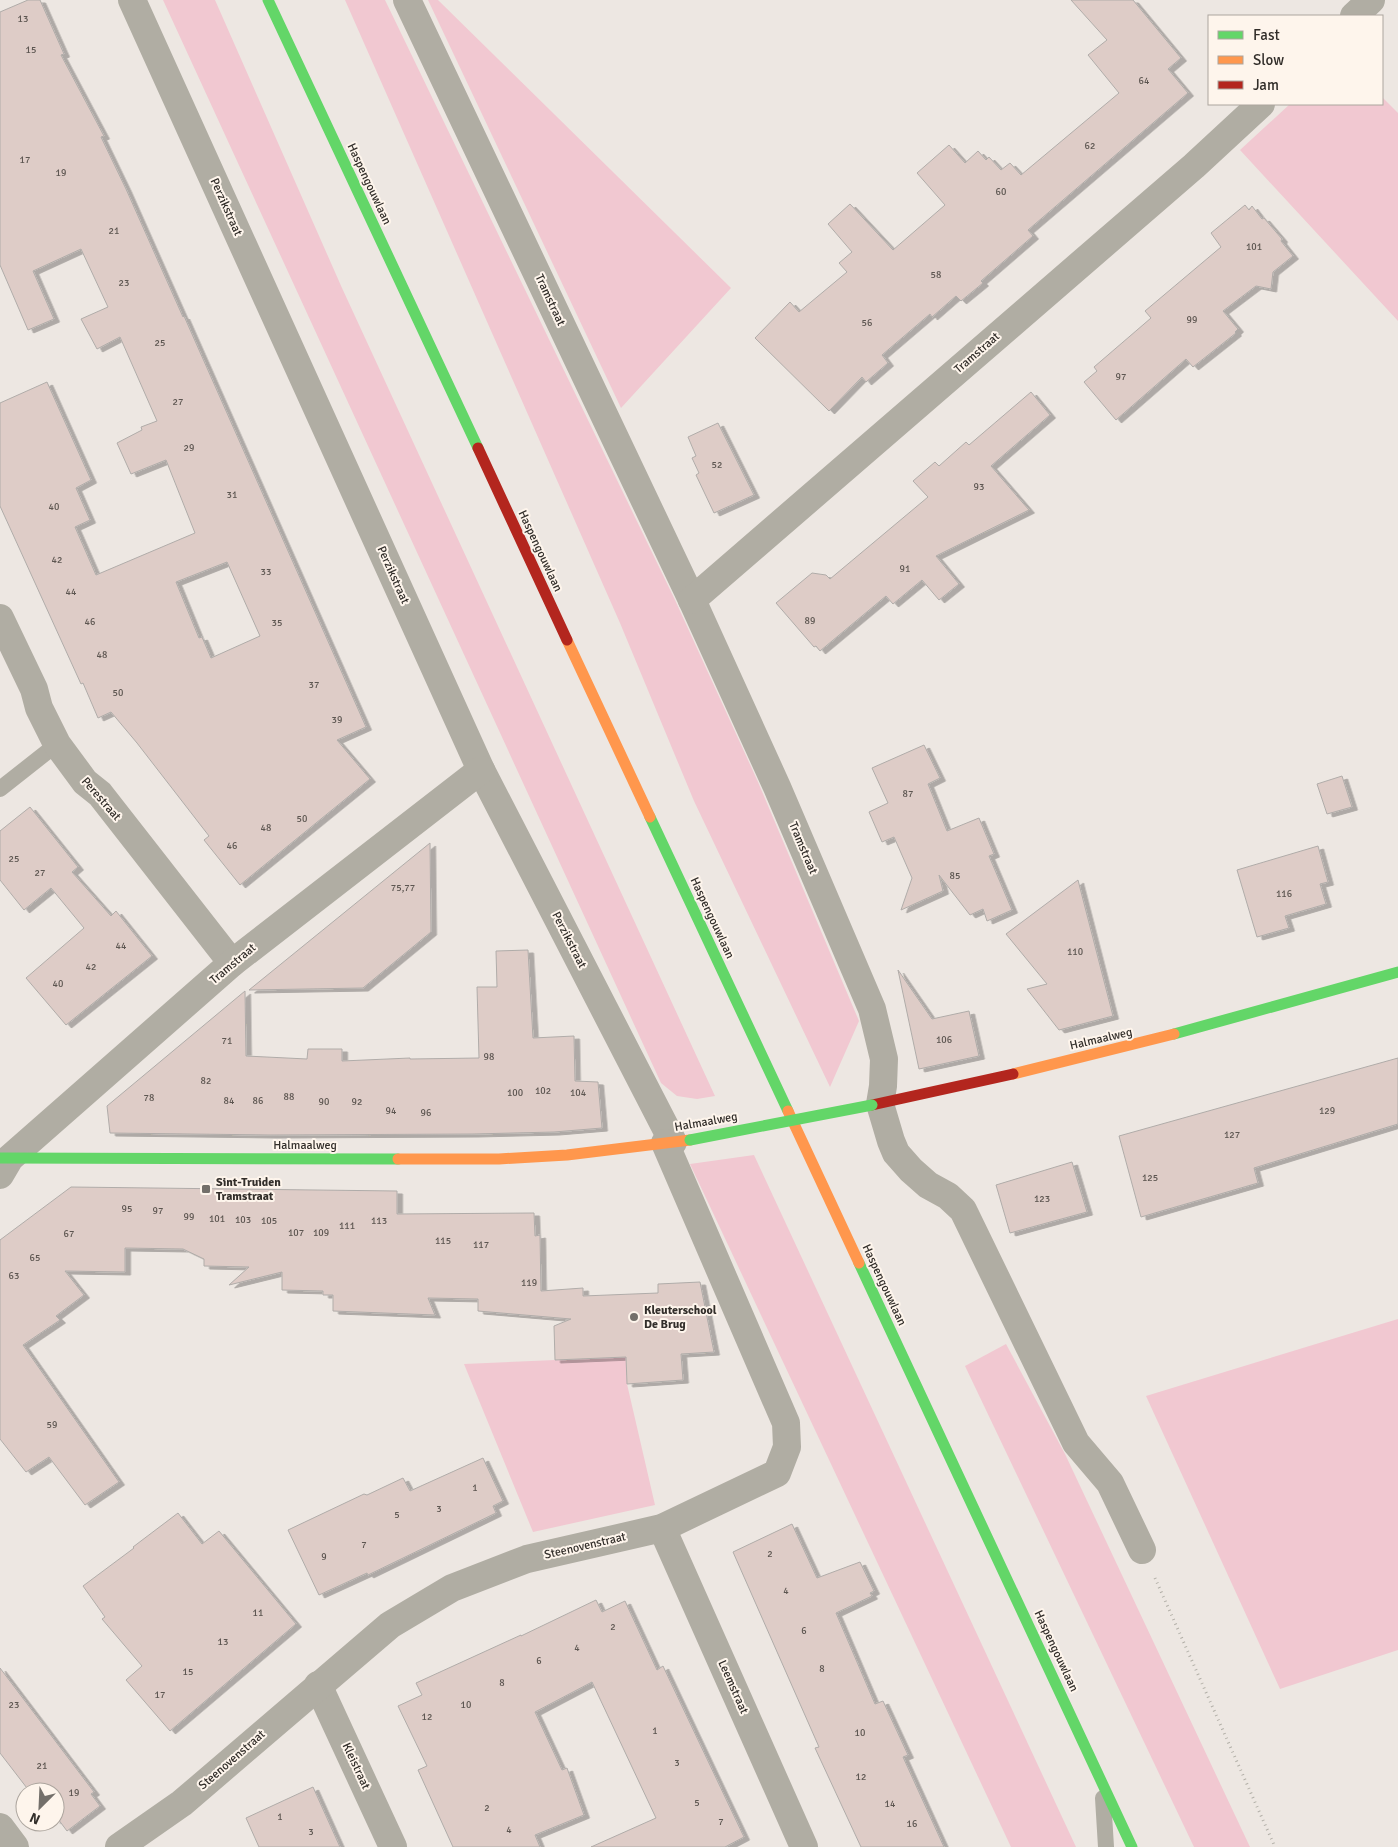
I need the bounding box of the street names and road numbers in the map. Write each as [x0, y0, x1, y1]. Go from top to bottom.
street label: Haspengouwlaan [344, 141, 394, 227]
street label: Perzikstraat [207, 176, 245, 238]
street label: Tramstraat [532, 272, 568, 328]
street label: Tramstraat [951, 329, 1003, 377]
street label: Haspengouwlaan [515, 508, 565, 594]
street label: Perzikstraat [374, 544, 412, 606]
street label: Perestraat [78, 774, 124, 824]
street label: Tramstraat [785, 820, 821, 876]
street label: Haspengouwlaan [687, 875, 737, 961]
street label: Perzikstraat [548, 909, 590, 971]
street label: Tramstraat [207, 940, 259, 988]
street label: Halmaalweg [1068, 1025, 1134, 1053]
street label: Halmaalweg [673, 1109, 739, 1135]
street label: Halmaalweg [273, 1138, 337, 1153]
street label: Haspengouwlaan [859, 1242, 909, 1328]
street label: Steenovenstraat [543, 1529, 627, 1563]
street label: Haspengouwlaan [1031, 1608, 1081, 1694]
street label: Leemstraat [714, 1658, 752, 1716]
street label: Steenovenstraat [196, 1727, 268, 1793]
street label: Kleistraat [339, 1740, 373, 1792]

